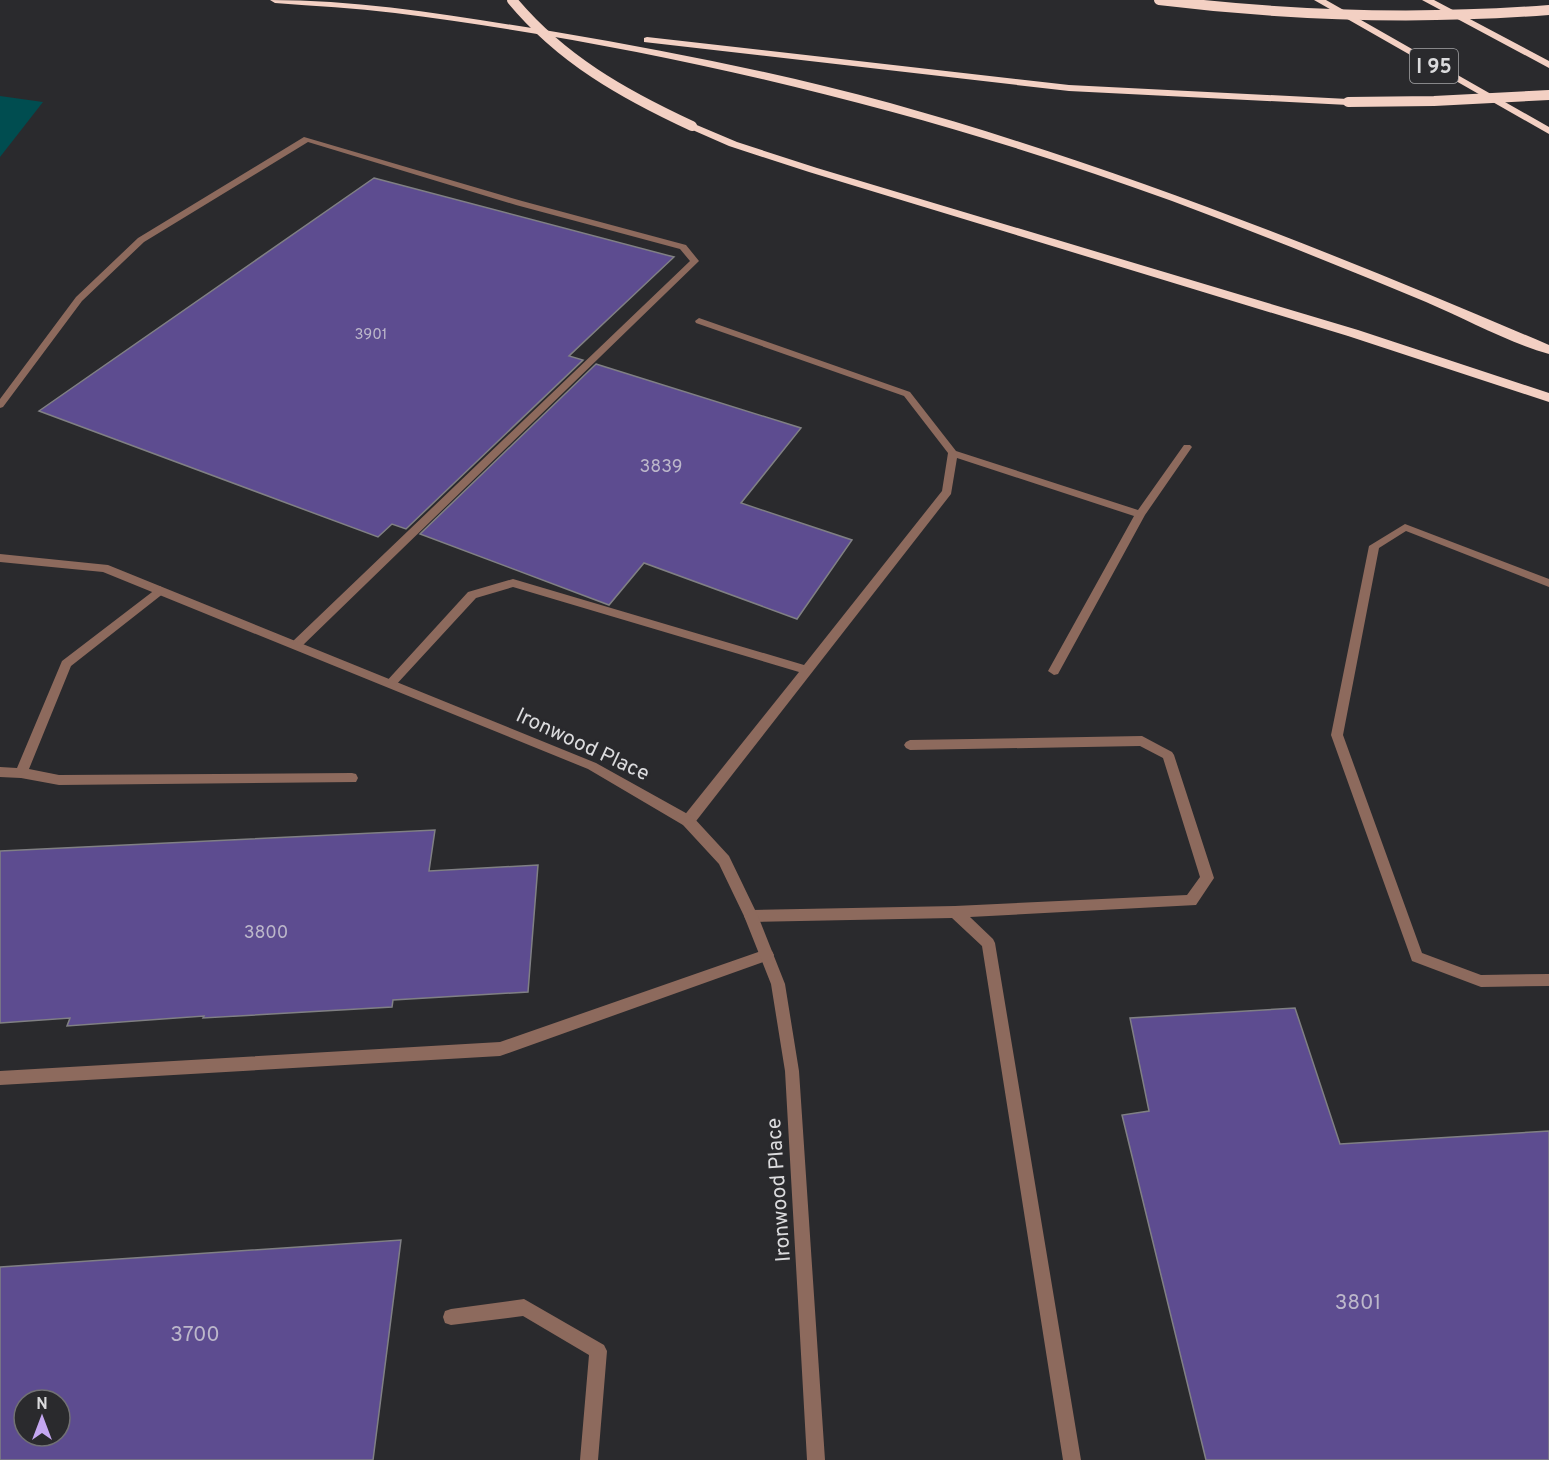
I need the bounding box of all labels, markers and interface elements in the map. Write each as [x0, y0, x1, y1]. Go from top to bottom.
road number: I 95 [1410, 49, 1458, 83]
house number: 3901 [355, 326, 387, 345]
house number: 3839 [639, 456, 683, 479]
street label: Ironwood Place [511, 703, 654, 788]
house number: 3800 [244, 922, 288, 945]
street label: Ironwood Place [761, 1117, 798, 1263]
house number: 3801 [1335, 1290, 1381, 1317]
house number: 3700 [170, 1322, 220, 1349]
north arrow [12, 1388, 72, 1448]
text: N [36, 1395, 48, 1415]

